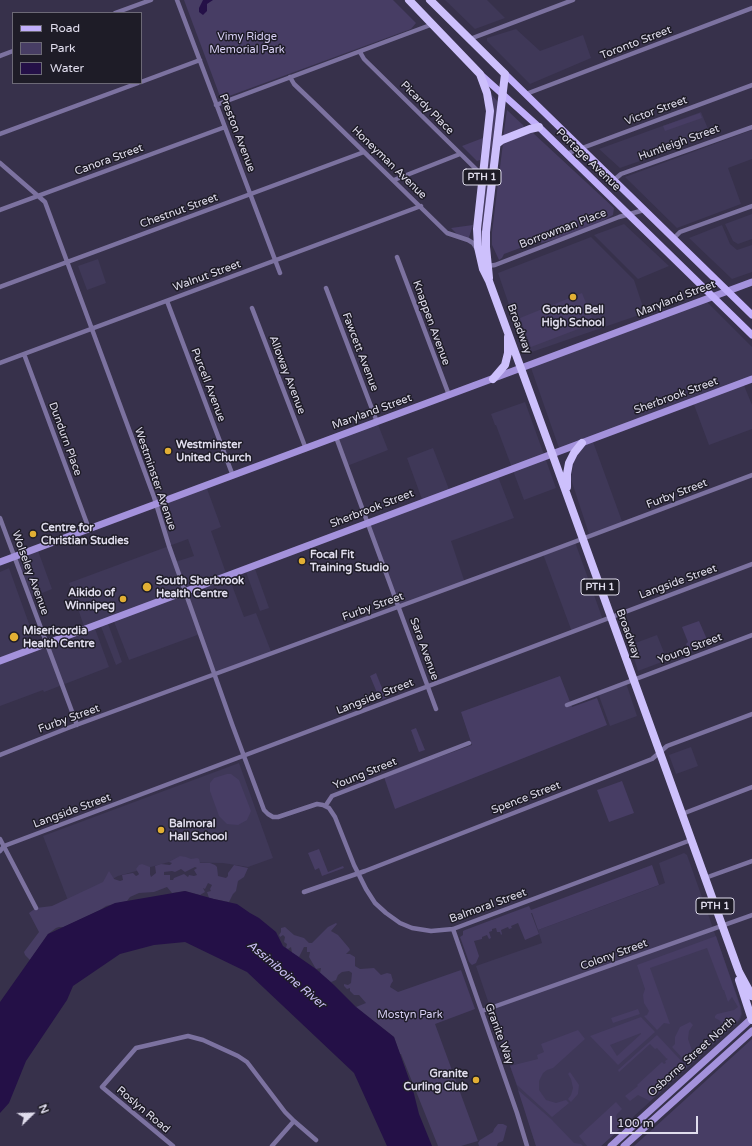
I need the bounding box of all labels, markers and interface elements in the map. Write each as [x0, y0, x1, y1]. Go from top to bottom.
legend [12, 12, 142, 84]
text: Road [50, 21, 80, 35]
street label: Toronto Street [599, 23, 673, 63]
park label: Vimy Ridge Memorial Park [209, 30, 285, 56]
text: Park [50, 41, 76, 55]
text: Water [50, 61, 84, 75]
street label: Picardy Place [398, 79, 456, 137]
street label: Preston Avenue [216, 92, 258, 174]
street label: Victor Street [623, 94, 689, 128]
street label: Huntleigh Street [637, 122, 721, 164]
street label: Honeyman Avenue [349, 124, 429, 202]
street label: Portage Avenue [553, 126, 623, 194]
street label: Canora Street [73, 142, 145, 178]
road number: PTH 1 [463, 169, 501, 185]
street label: Chestnut Street [138, 191, 220, 231]
street label: Borrowman Place [518, 206, 608, 252]
street label: Walnut Street [171, 258, 243, 294]
street label: Maryland Street [635, 278, 717, 320]
street label: Knappen Avenue [410, 279, 452, 367]
marker: Gordon Bell High School [568, 292, 578, 302]
street label: Broadway [504, 302, 534, 356]
place label: Gordon Bell High School [542, 303, 604, 329]
street label: Fawcett Avenue [339, 311, 381, 393]
street label: Alloway Avenue [266, 334, 308, 416]
street label: Purcell Avenue [188, 346, 228, 424]
street label: Sherbrook Street [632, 375, 720, 417]
street label: Maryland Street [330, 391, 414, 433]
street label: Dundurn Place [46, 400, 84, 478]
street label: Westminster Avenue [131, 426, 179, 532]
place label: Westminster United Church [176, 438, 251, 464]
marker: Westminster United Church [163, 446, 173, 456]
street label: Furby Street [645, 476, 709, 512]
street label: Sherbrook Street [328, 487, 416, 531]
place label: Centre for Christian Studies [41, 521, 129, 547]
street label: Wolseley Avenue [9, 529, 51, 617]
marker: Centre for Christian Studies [28, 529, 38, 539]
place label: Focal Fit Training Studio [310, 548, 389, 574]
marker: Focal Fit Training Studio [297, 556, 307, 566]
street label: Langside Street [637, 562, 719, 602]
place label: South Sherbrook Health Centre [156, 574, 244, 600]
road number: PTH 1 [581, 579, 619, 595]
marker: South Sherbrook Health Centre [141, 581, 153, 593]
place label: Aikido of Winnipeg [65, 586, 115, 612]
street label: Furby Street [341, 590, 405, 624]
marker: Aikido of Winnipeg [118, 594, 128, 604]
street label: Broadway [613, 607, 643, 661]
street label: Sara Avenue [407, 616, 441, 682]
place label: Misericordia Health Centre [23, 624, 95, 650]
marker: Misericordia Health Centre [8, 631, 20, 643]
street label: Young Street [656, 631, 724, 667]
street label: Langside Street [335, 676, 415, 718]
street label: Furby Street [37, 702, 101, 736]
street label: Young Street [331, 755, 399, 793]
street label: Spence Street [490, 779, 562, 817]
street label: Langside Street [31, 791, 113, 831]
place label: Balmoral Hall School [169, 817, 227, 843]
marker: Balmoral Hall School [156, 825, 166, 835]
street label: Balmoral Street [448, 886, 528, 926]
road number: PTH 1 [696, 898, 734, 914]
street label: Colony Street [579, 937, 649, 973]
water label: Assiniboine River [244, 938, 328, 1012]
street label: Granite Way [482, 1002, 516, 1066]
park label: Mostyn Park [377, 1008, 443, 1022]
street label: Osborne Street North [646, 1014, 738, 1100]
place label: Granite Curling Club [404, 1067, 468, 1093]
marker: Granite Curling Club [471, 1075, 481, 1085]
street label: Roslyn Road [114, 1084, 172, 1136]
north arrow [12, 1094, 52, 1134]
text: N [36, 1103, 51, 1116]
scale bar [612, 1108, 700, 1134]
text: 100 m [617, 1116, 654, 1130]

